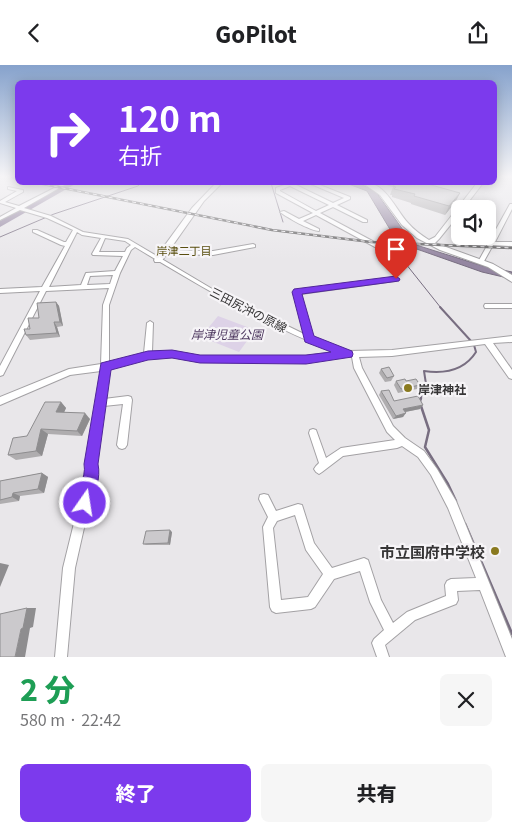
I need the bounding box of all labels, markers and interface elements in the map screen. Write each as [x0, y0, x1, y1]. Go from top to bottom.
text: GoPilot [215, 17, 297, 49]
icon: back [20, 19, 48, 47]
icon: share [464, 19, 492, 47]
text: 120 m [118, 91, 222, 142]
icon: right [35, 100, 100, 165]
text: 右折 [118, 138, 162, 170]
map controls [451, 200, 496, 245]
button: sound [451, 200, 496, 245]
pin [375, 228, 417, 279]
icon: arrive [382, 235, 410, 263]
district label: 岸津二丁目 [157, 242, 212, 258]
street label: 三田尻沖の原線 [208, 282, 290, 336]
park label: 岸津児童公園 [191, 325, 265, 342]
place label: 岸津神社 [418, 380, 466, 397]
marker: 岸津神社 [402, 382, 414, 394]
position arrow [58, 476, 110, 528]
place label: 市立国府中学校 [380, 541, 485, 562]
marker: 市立国府中学校 [489, 545, 501, 557]
text: 2 分 [20, 666, 75, 710]
button: close [440, 674, 492, 726]
text: 580 m · 22:42 [20, 707, 121, 731]
button: 終了 [20, 764, 251, 822]
button: 共有 [261, 764, 492, 822]

